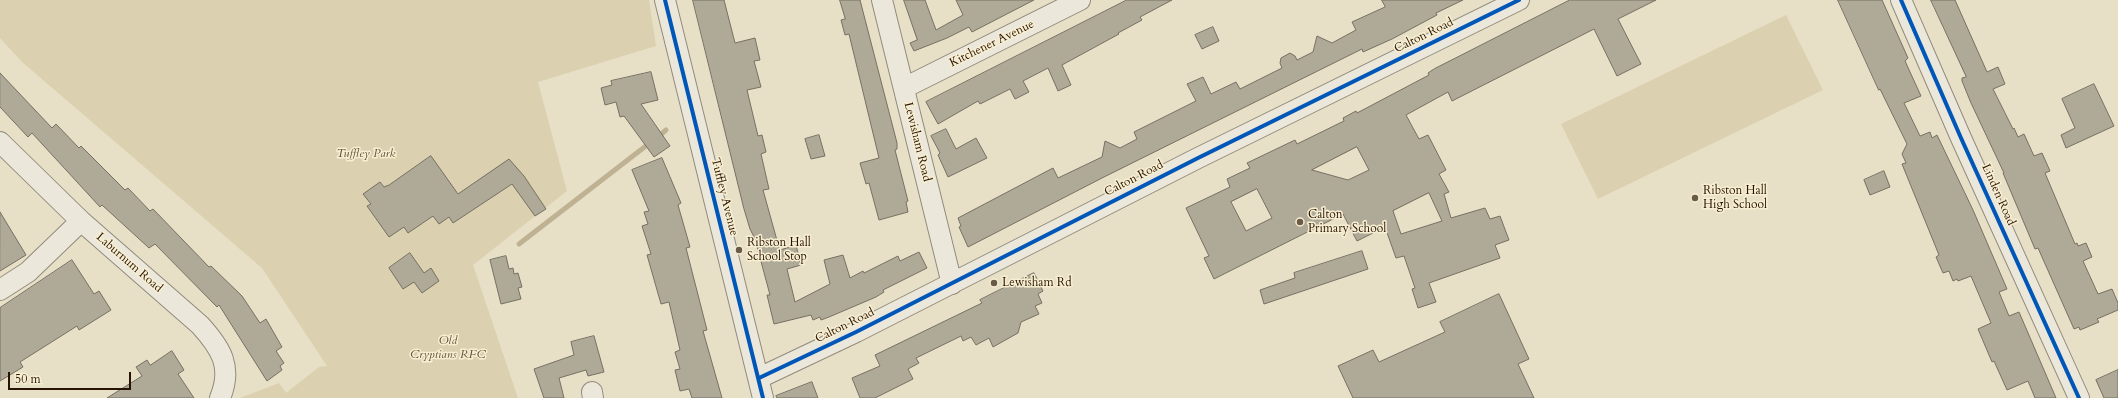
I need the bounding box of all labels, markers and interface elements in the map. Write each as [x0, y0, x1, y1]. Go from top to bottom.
street label: Calton Road [1392, 15, 1456, 57]
street label: Kitchener Avenue [947, 17, 1037, 71]
street label: Lewisham Road [900, 101, 934, 183]
park label: Tuffley Park [337, 147, 395, 161]
street label: Tuffley Avenue [707, 157, 741, 237]
street label: Calton Road [1102, 158, 1166, 200]
street label: Linden Road [1978, 162, 2018, 228]
place label: Ribston Hall High School [1703, 184, 1767, 212]
marker: Ribston Hall High School [1690, 193, 1700, 203]
place label: Calton Primary School [1308, 208, 1386, 236]
marker: Calton Primary School [1295, 217, 1305, 227]
street label: Laburnum Road [93, 230, 165, 296]
place label: Ribston Hall School Stop [747, 236, 811, 264]
marker: Ribston Hall School Stop [734, 245, 744, 255]
place label: Lewisham Rd [1002, 276, 1072, 290]
marker: Lewisham Rd [989, 278, 999, 288]
street label: Calton Road [813, 305, 877, 347]
park label: Old Cryptians RFC [410, 334, 486, 362]
scale bar [10, 364, 133, 390]
text: 50 m [15, 371, 41, 387]

